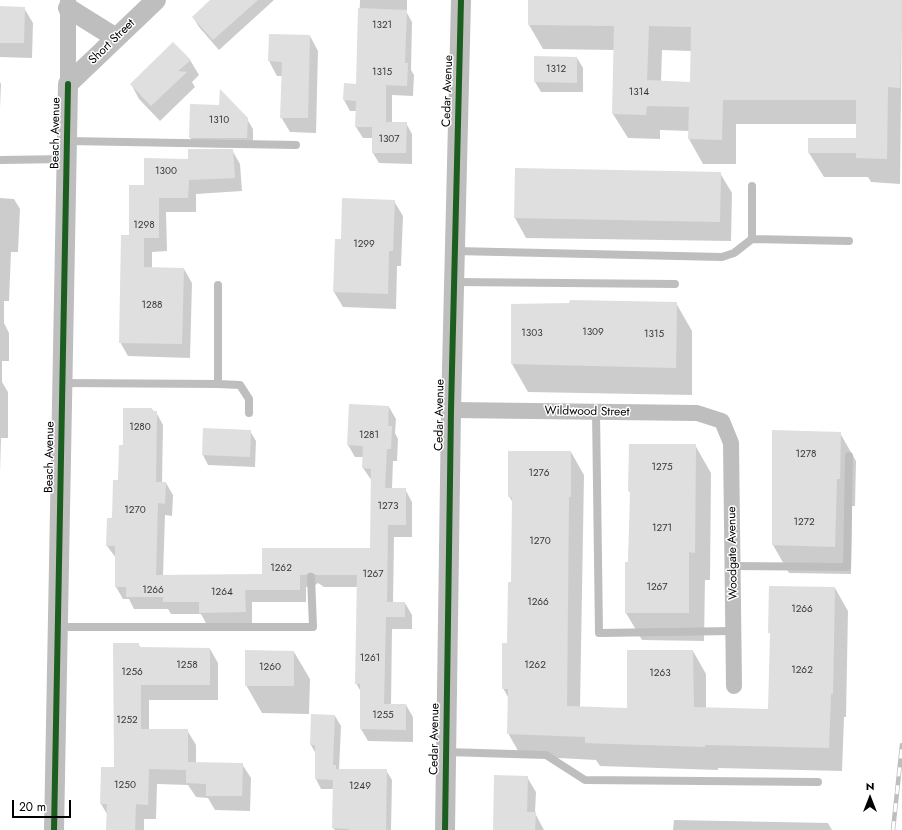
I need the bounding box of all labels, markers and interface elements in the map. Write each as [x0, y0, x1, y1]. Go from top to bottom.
street label: Short Street [86, 16, 138, 68]
house number: 1321 [372, 20, 392, 32]
street label: Cedar Avenue [440, 55, 456, 127]
house number: 1312 [546, 64, 566, 76]
house number: 1315 [372, 67, 392, 79]
house number: 1314 [629, 87, 649, 99]
street label: Beach Avenue [48, 97, 64, 169]
house number: 1310 [209, 115, 229, 127]
house number: 1307 [378, 134, 400, 146]
house number: 1300 [155, 166, 177, 178]
house number: 1298 [133, 220, 155, 232]
house number: 1299 [353, 239, 375, 251]
house number: 1288 [141, 300, 163, 312]
house number: 1309 [582, 327, 604, 339]
house number: 1303 [521, 328, 543, 340]
house number: 1315 [644, 329, 664, 341]
street label: Cedar Avenue [432, 379, 448, 451]
street label: Wildwood Street [545, 404, 629, 420]
street label: Beach Avenue [42, 421, 58, 493]
house number: 1280 [129, 422, 151, 434]
house number: 1281 [359, 430, 379, 442]
house number: 1278 [796, 449, 816, 461]
house number: 1275 [651, 462, 673, 474]
house number: 1276 [528, 468, 550, 480]
house number: 1273 [378, 501, 398, 513]
house number: 1270 [124, 505, 146, 517]
street label: Woodgate Avenue [725, 506, 741, 600]
house number: 1272 [793, 517, 815, 529]
house number: 1271 [652, 523, 672, 535]
house number: 1270 [529, 536, 551, 548]
house number: 1262 [270, 563, 292, 575]
house number: 1267 [362, 569, 384, 581]
house number: 1267 [646, 582, 668, 594]
house number: 1266 [142, 585, 164, 597]
house number: 1264 [211, 587, 233, 599]
house number: 1266 [527, 597, 549, 609]
house number: 1266 [791, 604, 813, 616]
house number: 1261 [360, 653, 380, 665]
house number: 1258 [176, 660, 198, 672]
house number: 1262 [524, 660, 546, 672]
house number: 1260 [259, 662, 281, 674]
house number: 1262 [791, 665, 813, 677]
house number: 1256 [121, 667, 143, 679]
house number: 1263 [649, 668, 671, 680]
street label: Cedar Avenue [427, 703, 443, 775]
house number: 1255 [372, 710, 394, 722]
house number: 1252 [116, 715, 138, 727]
north arrow [850, 778, 890, 818]
text: N [866, 778, 874, 794]
house number: 1250 [114, 780, 136, 792]
house number: 1249 [349, 781, 371, 793]
scale bar [14, 792, 73, 818]
text: 20 m [19, 798, 46, 816]

